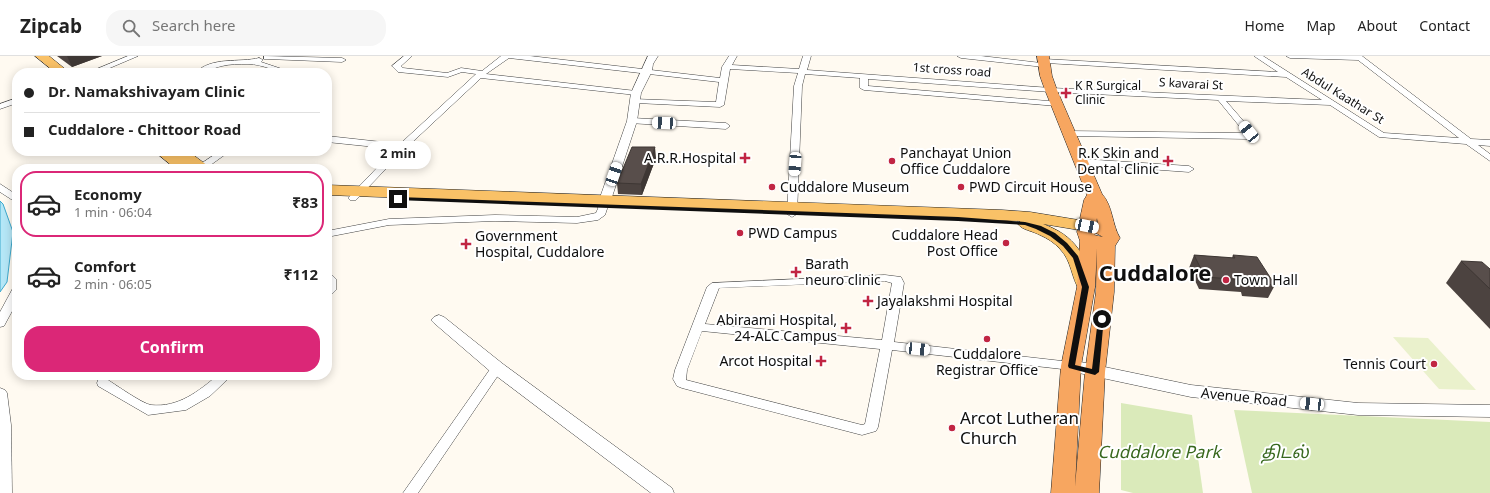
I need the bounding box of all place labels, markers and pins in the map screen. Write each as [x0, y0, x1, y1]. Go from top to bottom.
place label: K R Surgical Clinic [1075, 80, 1141, 108]
marker: K R Surgical Clinic [1060, 87, 1072, 99]
place label: Panchayat Union Office Cuddalore [900, 146, 1012, 179]
place label: R.K Skin and Dental Clinic [1077, 146, 1159, 179]
place label: A.R.R.Hospital [644, 151, 736, 168]
marker: A.R.R.Hospital [739, 152, 751, 164]
marker: R.K Skin and Dental Clinic [1162, 155, 1174, 167]
marker: Panchayat Union Office Cuddalore [887, 156, 897, 166]
place label: Cuddalore Museum [780, 180, 909, 197]
place label: PWD Circuit House [969, 180, 1092, 197]
marker: Cuddalore Museum [767, 182, 777, 192]
marker: PWD Circuit House [956, 182, 966, 192]
place label: PWD Campus [748, 226, 837, 243]
marker: PWD Campus [735, 228, 745, 238]
place label: Cuddalore Head Post Office [892, 228, 998, 261]
place label: Government Hospital, Cuddalore [475, 229, 605, 262]
marker: Government Hospital, Cuddalore [460, 238, 472, 250]
marker: Cuddalore Head Post Office [1001, 238, 1011, 248]
place label: Barath neuro clinic [805, 257, 881, 290]
marker: Barath neuro clinic [790, 266, 802, 278]
place label: Town Hall [1234, 273, 1298, 290]
marker: Town Hall [1221, 275, 1231, 285]
place label: Jayalakshmi Hospital [875, 294, 1013, 311]
marker: Jayalakshmi Hospital [862, 295, 874, 307]
place label: Abiraami Hospital, 24-ALC Campus [716, 313, 837, 346]
marker: Abiraami Hospital, 24-ALC Campus [840, 322, 852, 334]
marker: Cuddalore Registrar Office [982, 334, 992, 344]
place label: Cuddalore Registrar Office [936, 347, 1038, 380]
place label: Arcot Hospital [719, 354, 812, 371]
marker: Arcot Hospital [815, 355, 827, 367]
place label: Tennis Court [1343, 357, 1426, 374]
marker: Tennis Court [1429, 359, 1439, 369]
place label: Arcot Lutheran Church [960, 409, 1079, 450]
marker: Arcot Lutheran Church [947, 423, 957, 433]

